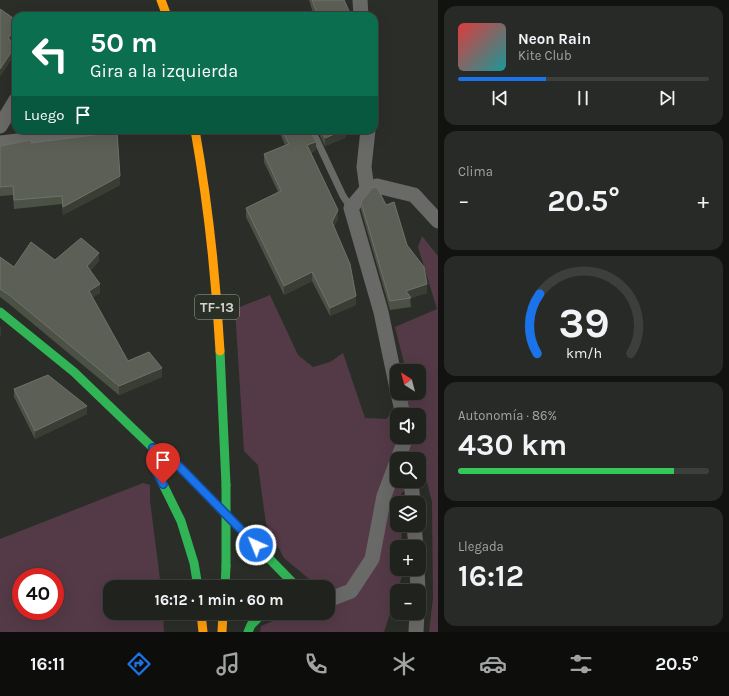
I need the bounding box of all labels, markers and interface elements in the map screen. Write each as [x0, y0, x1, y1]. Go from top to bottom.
text: 50 m [90, 26, 158, 59]
icon: left [24, 28, 76, 80]
text: Neon Rain [518, 30, 591, 48]
text: Kite Club [518, 48, 572, 63]
text: Gira a la izquierda [90, 60, 238, 82]
icon: previous [489, 87, 511, 109]
icon: pause [572, 87, 594, 109]
icon: next [656, 87, 678, 109]
icon: arrive [72, 104, 94, 126]
text: Luego [24, 106, 64, 124]
text: Clima [458, 164, 493, 179]
text: 20.5° [547, 183, 620, 219]
text: − [458, 188, 470, 214]
text: + [697, 188, 709, 214]
road number: TF-13 [195, 295, 239, 319]
text: 39 [558, 299, 609, 347]
text: km/h [565, 345, 602, 362]
north arrow [390, 364, 426, 400]
map controls [390, 364, 426, 620]
button: sound [390, 408, 426, 444]
text: Autonomía · 86% [458, 408, 557, 423]
text: 430 km [458, 427, 567, 463]
pin [146, 443, 180, 484]
icon: arrive [152, 449, 174, 471]
button: search [390, 452, 426, 488]
button: layers [390, 496, 426, 532]
position arrow [235, 524, 277, 566]
text: Llegada [458, 539, 504, 554]
button: + [390, 540, 426, 576]
text: 16:12 [458, 558, 524, 594]
speed limit sign: 40 [12, 568, 64, 620]
button: − [390, 584, 426, 620]
text: 16:12 · 1 min · 60 m [155, 591, 283, 609]
icon: directions [125, 650, 153, 678]
icon: music [214, 650, 242, 678]
icon: phone [302, 650, 330, 678]
icon: climate [390, 650, 418, 678]
icon: car [479, 650, 507, 678]
icon: filters [567, 650, 595, 678]
text: 16:11 [30, 653, 65, 675]
text: 20.5° [655, 653, 699, 675]

